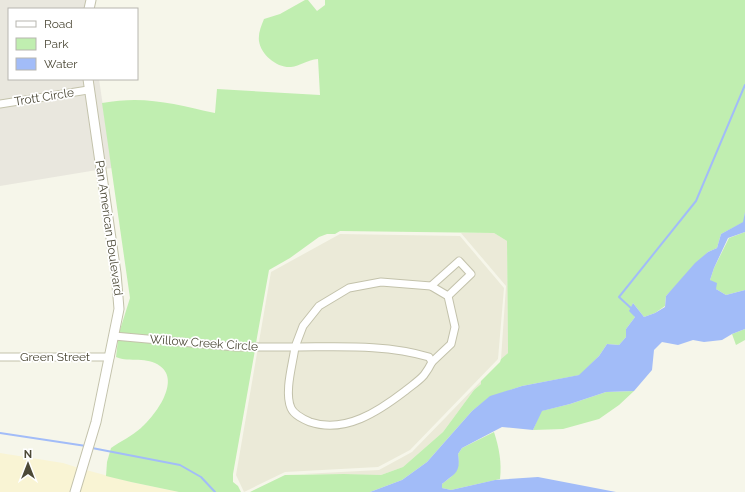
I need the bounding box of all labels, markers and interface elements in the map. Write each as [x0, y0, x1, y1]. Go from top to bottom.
legend [8, 8, 138, 80]
text: Road [44, 17, 73, 31]
text: Park [44, 37, 69, 51]
text: Water [44, 57, 78, 71]
street label: Trott Circle [13, 85, 75, 109]
street label: Pan American Boulevard [93, 159, 125, 297]
street label: Willow Creek Circle [149, 332, 259, 354]
street label: Green Street [20, 350, 90, 364]
north arrow [8, 444, 48, 484]
text: N [24, 448, 32, 461]

